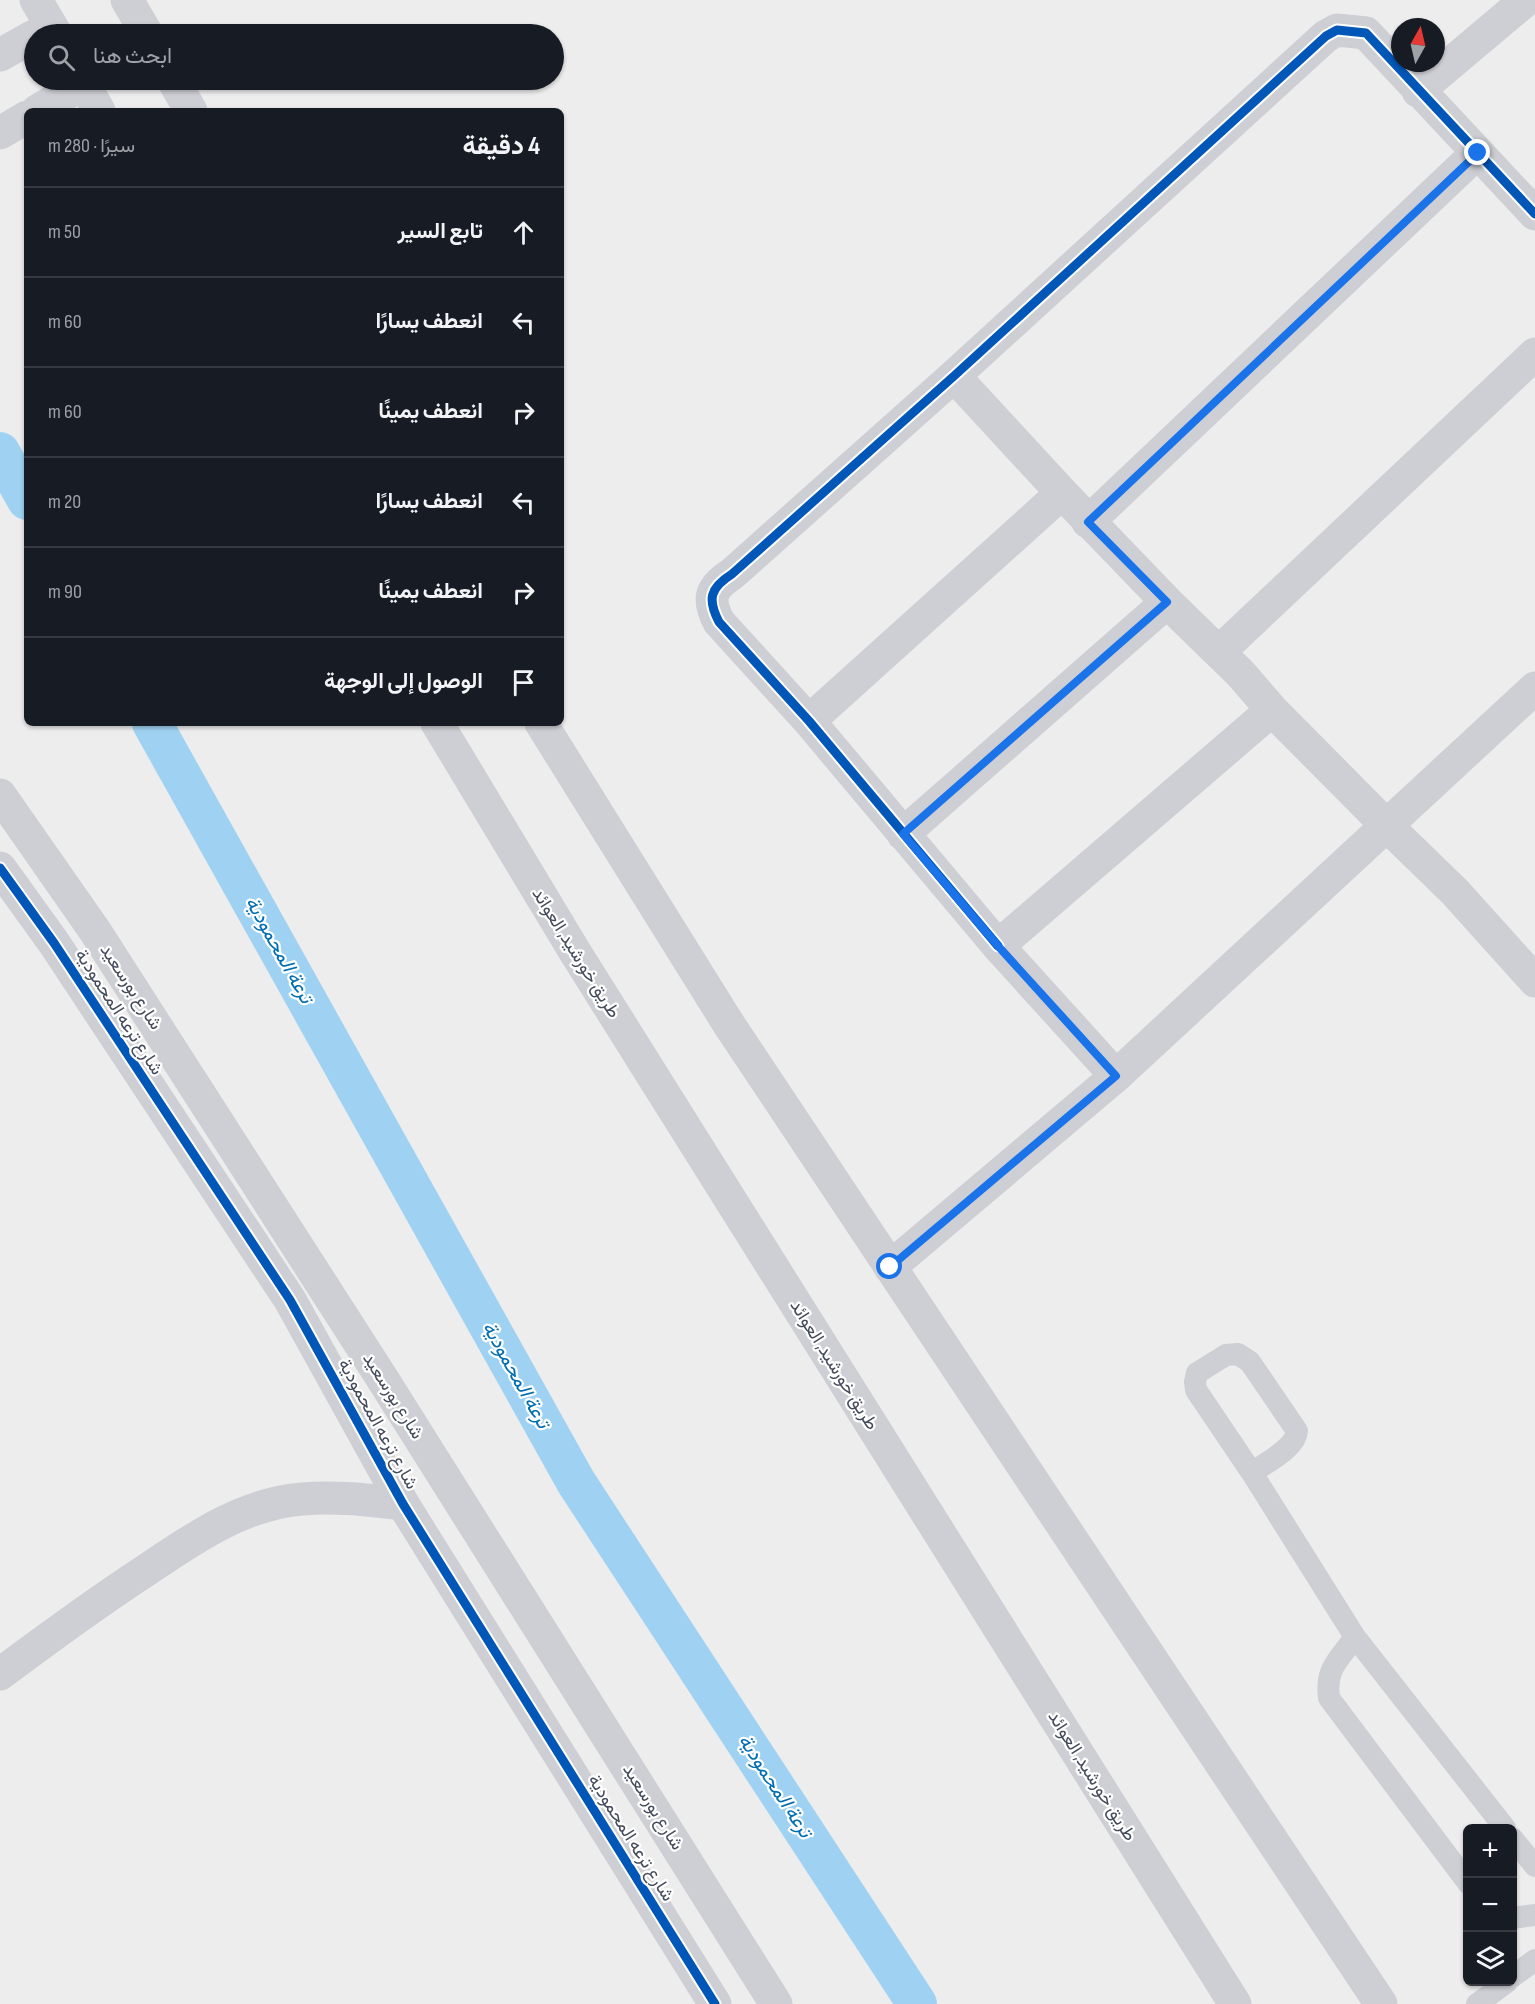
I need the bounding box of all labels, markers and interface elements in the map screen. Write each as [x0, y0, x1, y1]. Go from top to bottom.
north arrow [1391, 18, 1445, 72]
search box [24, 24, 564, 90]
icon: search [45, 41, 78, 74]
text: ابحث هنا [93, 43, 172, 70]
text: 4 دقيقة [463, 131, 540, 162]
text: سيرًا · 280 m [48, 134, 135, 158]
route end [1464, 139, 1490, 165]
icon: ahead [507, 216, 540, 249]
text: تابع السير [398, 218, 483, 245]
text: 50 m [48, 220, 81, 244]
icon: left [507, 306, 540, 339]
text: انعطف يسارًا [375, 308, 483, 335]
text: 60 m [48, 310, 82, 334]
icon: right [507, 396, 540, 429]
text: انعطف يمينًا [378, 398, 483, 425]
text: 60 m [48, 400, 82, 424]
icon: left [507, 486, 540, 519]
text: انعطف يسارًا [375, 488, 483, 515]
text: 20 m [48, 490, 81, 514]
icon: right [507, 576, 540, 609]
text: انعطف يمينًا [378, 578, 483, 605]
text: 90 m [48, 580, 82, 604]
icon: arrive [507, 666, 540, 699]
text: الوصول إلى الوجهة [324, 668, 483, 695]
street label: طريق خورشيد, العوائد [528, 884, 624, 1022]
water label: ترعة المحمودية [240, 892, 319, 1009]
street label: شارع بورسعيد [95, 940, 166, 1034]
street label: شارع ترعه المحمودية [70, 945, 167, 1079]
route start [876, 1253, 902, 1279]
street label: طريق خورشيد, العوائد [786, 1296, 882, 1434]
water label: ترعة المحمودية [477, 1317, 556, 1434]
street label: شارع بورسعيد [357, 1349, 428, 1444]
street label: شارع ترعه المحمودية [333, 1355, 422, 1493]
street label: طريق خورشيد, العوائد [1044, 1707, 1140, 1845]
water label: ترعة المحمودية [733, 1730, 818, 1844]
street label: شارع بورسعيد [617, 1760, 688, 1855]
street label: شارع ترعه المحمودية [583, 1771, 678, 1906]
map controls [1463, 1824, 1517, 1986]
button: + [1463, 1824, 1517, 1878]
button: − [1463, 1878, 1517, 1932]
button: layers [1463, 1932, 1517, 1986]

